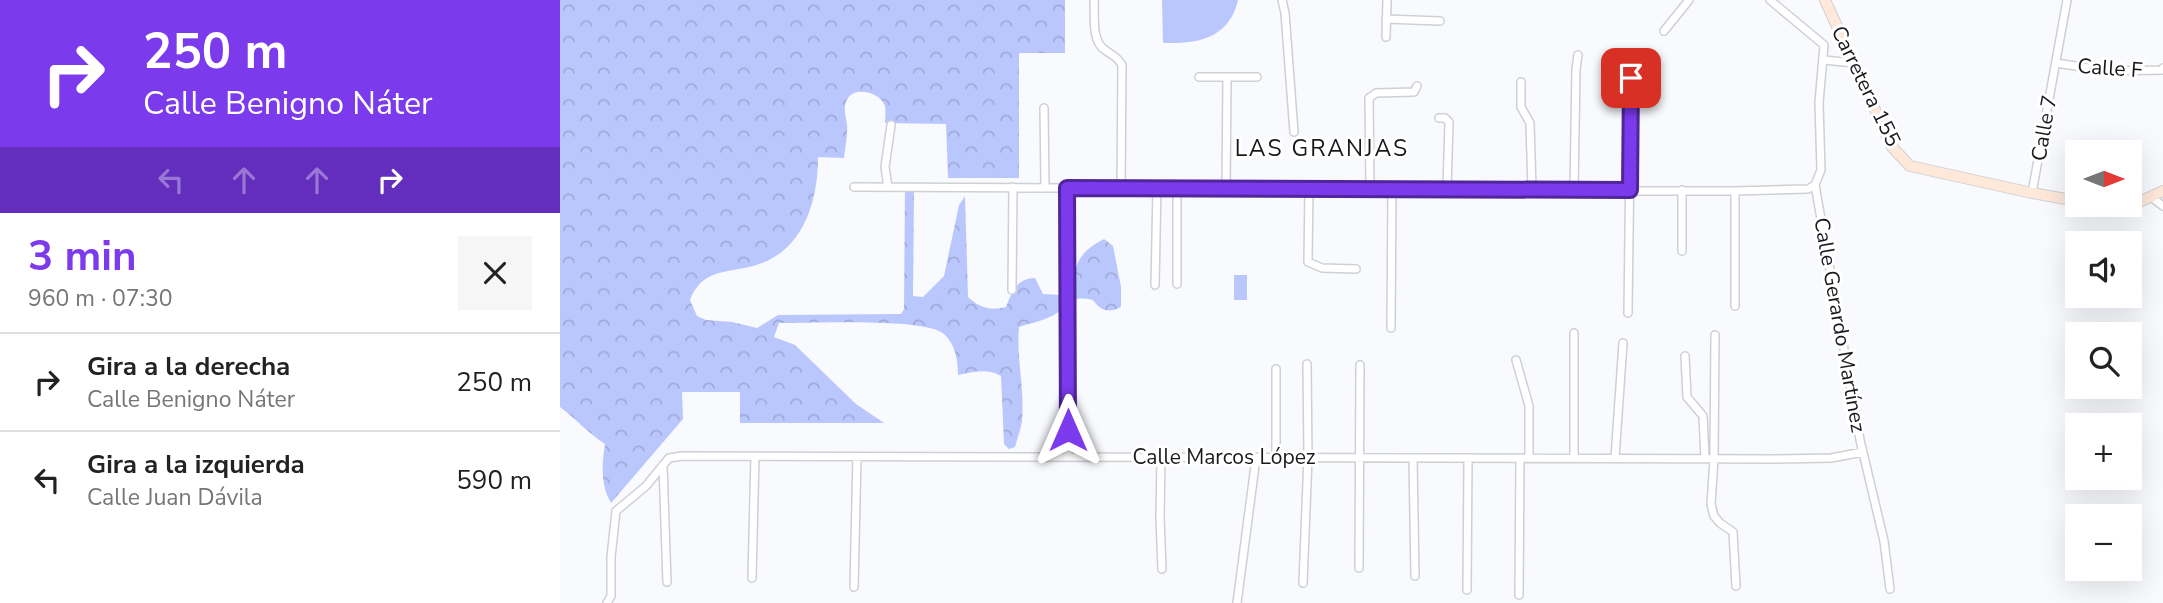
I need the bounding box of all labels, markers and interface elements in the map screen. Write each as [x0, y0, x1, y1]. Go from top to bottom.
text: 250 m [143, 18, 287, 85]
street label: Carretera 155 [1825, 21, 1907, 151]
icon: right [28, 28, 119, 119]
pin [1601, 48, 1661, 108]
street label: Calle F [2076, 52, 2144, 84]
icon: arrive [1612, 59, 1650, 97]
text: Calle Benigno Náter [143, 82, 432, 125]
street label: Calle 7 [2024, 93, 2064, 163]
district label: LAS GRANJAS [1235, 133, 1409, 164]
north arrow [2065, 140, 2142, 217]
map controls [2065, 140, 2142, 581]
icon: left [152, 161, 190, 199]
icon: ahead [225, 161, 263, 199]
icon: ahead [298, 161, 336, 199]
icon: right [371, 161, 409, 199]
street label: Calle Gerardo Martínez [1807, 215, 1873, 435]
text: 3 min [28, 228, 137, 285]
button: sound [2065, 231, 2142, 308]
button: close [458, 236, 532, 310]
text: 960 m · 07:30 [28, 283, 173, 314]
button: search [2065, 322, 2142, 399]
text: Gira a la derecha [87, 349, 290, 384]
icon: right [28, 363, 66, 401]
text: 250 m [456, 365, 532, 400]
text: Calle Benigno Náter [87, 384, 295, 415]
position arrow [1031, 393, 1105, 467]
button: + [2065, 413, 2142, 490]
street label: Calle Marcos López [1132, 443, 1316, 471]
text: Gira a la izquierda [87, 447, 305, 482]
icon: left [28, 461, 66, 499]
text: 590 m [456, 463, 532, 498]
text: Calle Juan Dávila [87, 482, 263, 513]
button: − [2065, 504, 2142, 581]

